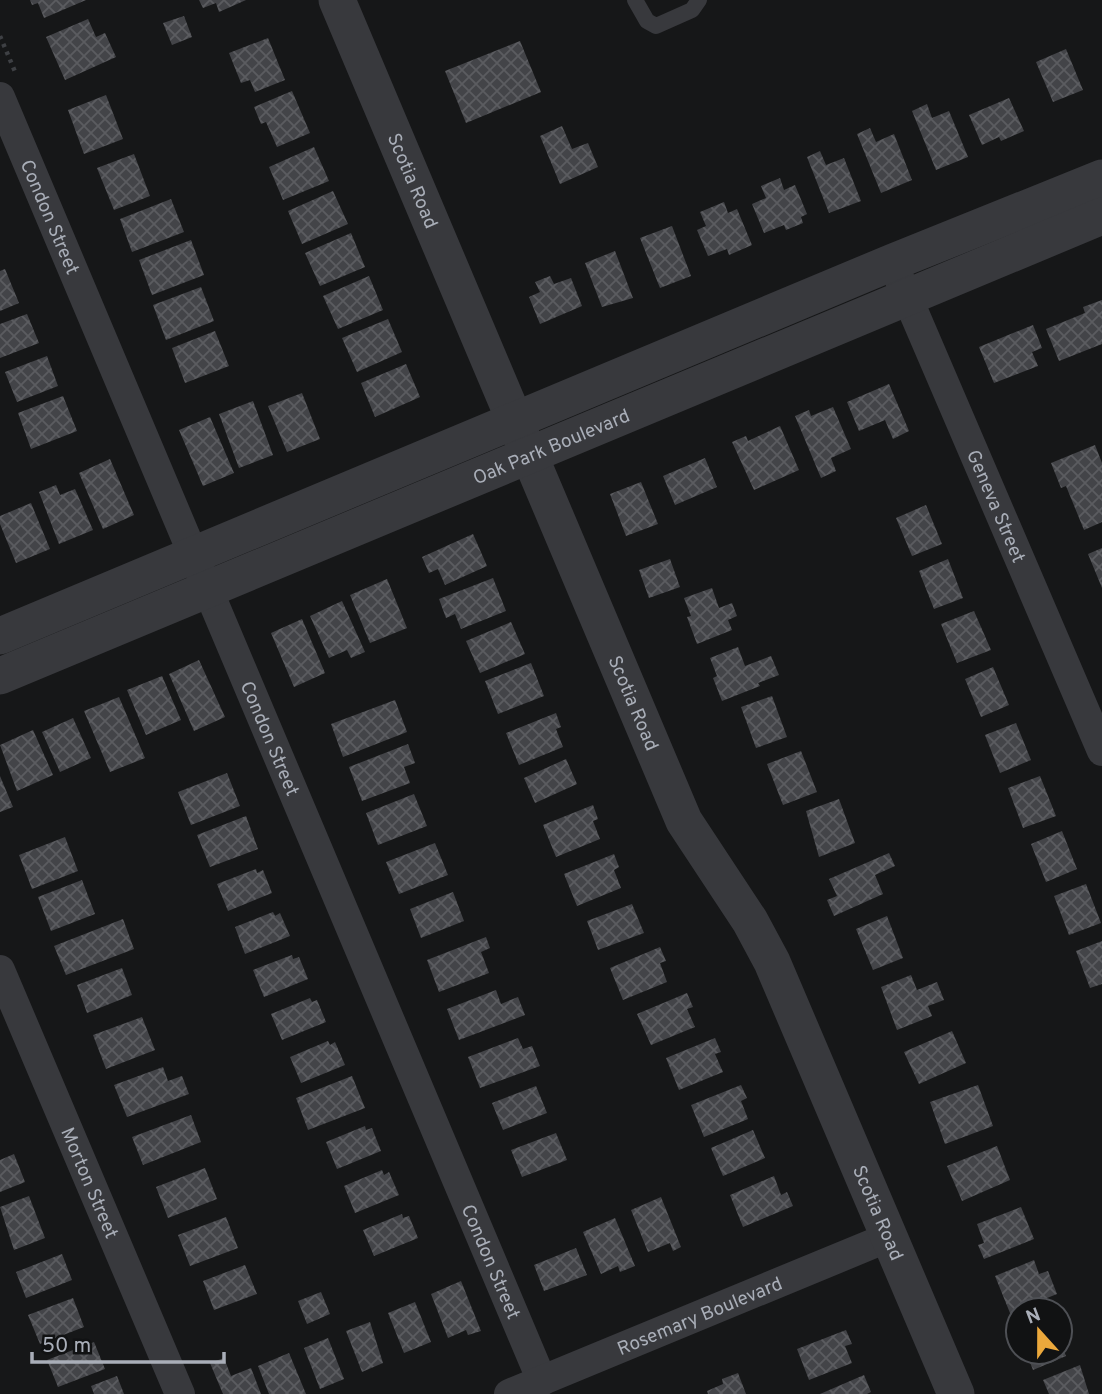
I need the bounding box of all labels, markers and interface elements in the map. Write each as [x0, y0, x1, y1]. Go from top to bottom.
street label: Scotia Road [381, 130, 442, 233]
street label: Condon Street [14, 156, 84, 279]
street label: Oak Park Boulevard [470, 404, 634, 491]
street label: Geneva Street [960, 447, 1030, 567]
street label: Scotia Road [601, 652, 663, 755]
street label: Condon Street [234, 678, 304, 800]
street label: Morton Street [54, 1124, 123, 1243]
street label: Scotia Road [846, 1162, 908, 1265]
street label: Condon Street [455, 1201, 525, 1323]
street label: Rosemary Boulevard [614, 1272, 786, 1362]
north arrow [1004, 1296, 1074, 1366]
text: N [1023, 1303, 1044, 1331]
scale bar [32, 1320, 224, 1364]
text: 50 m [42, 1333, 91, 1360]

